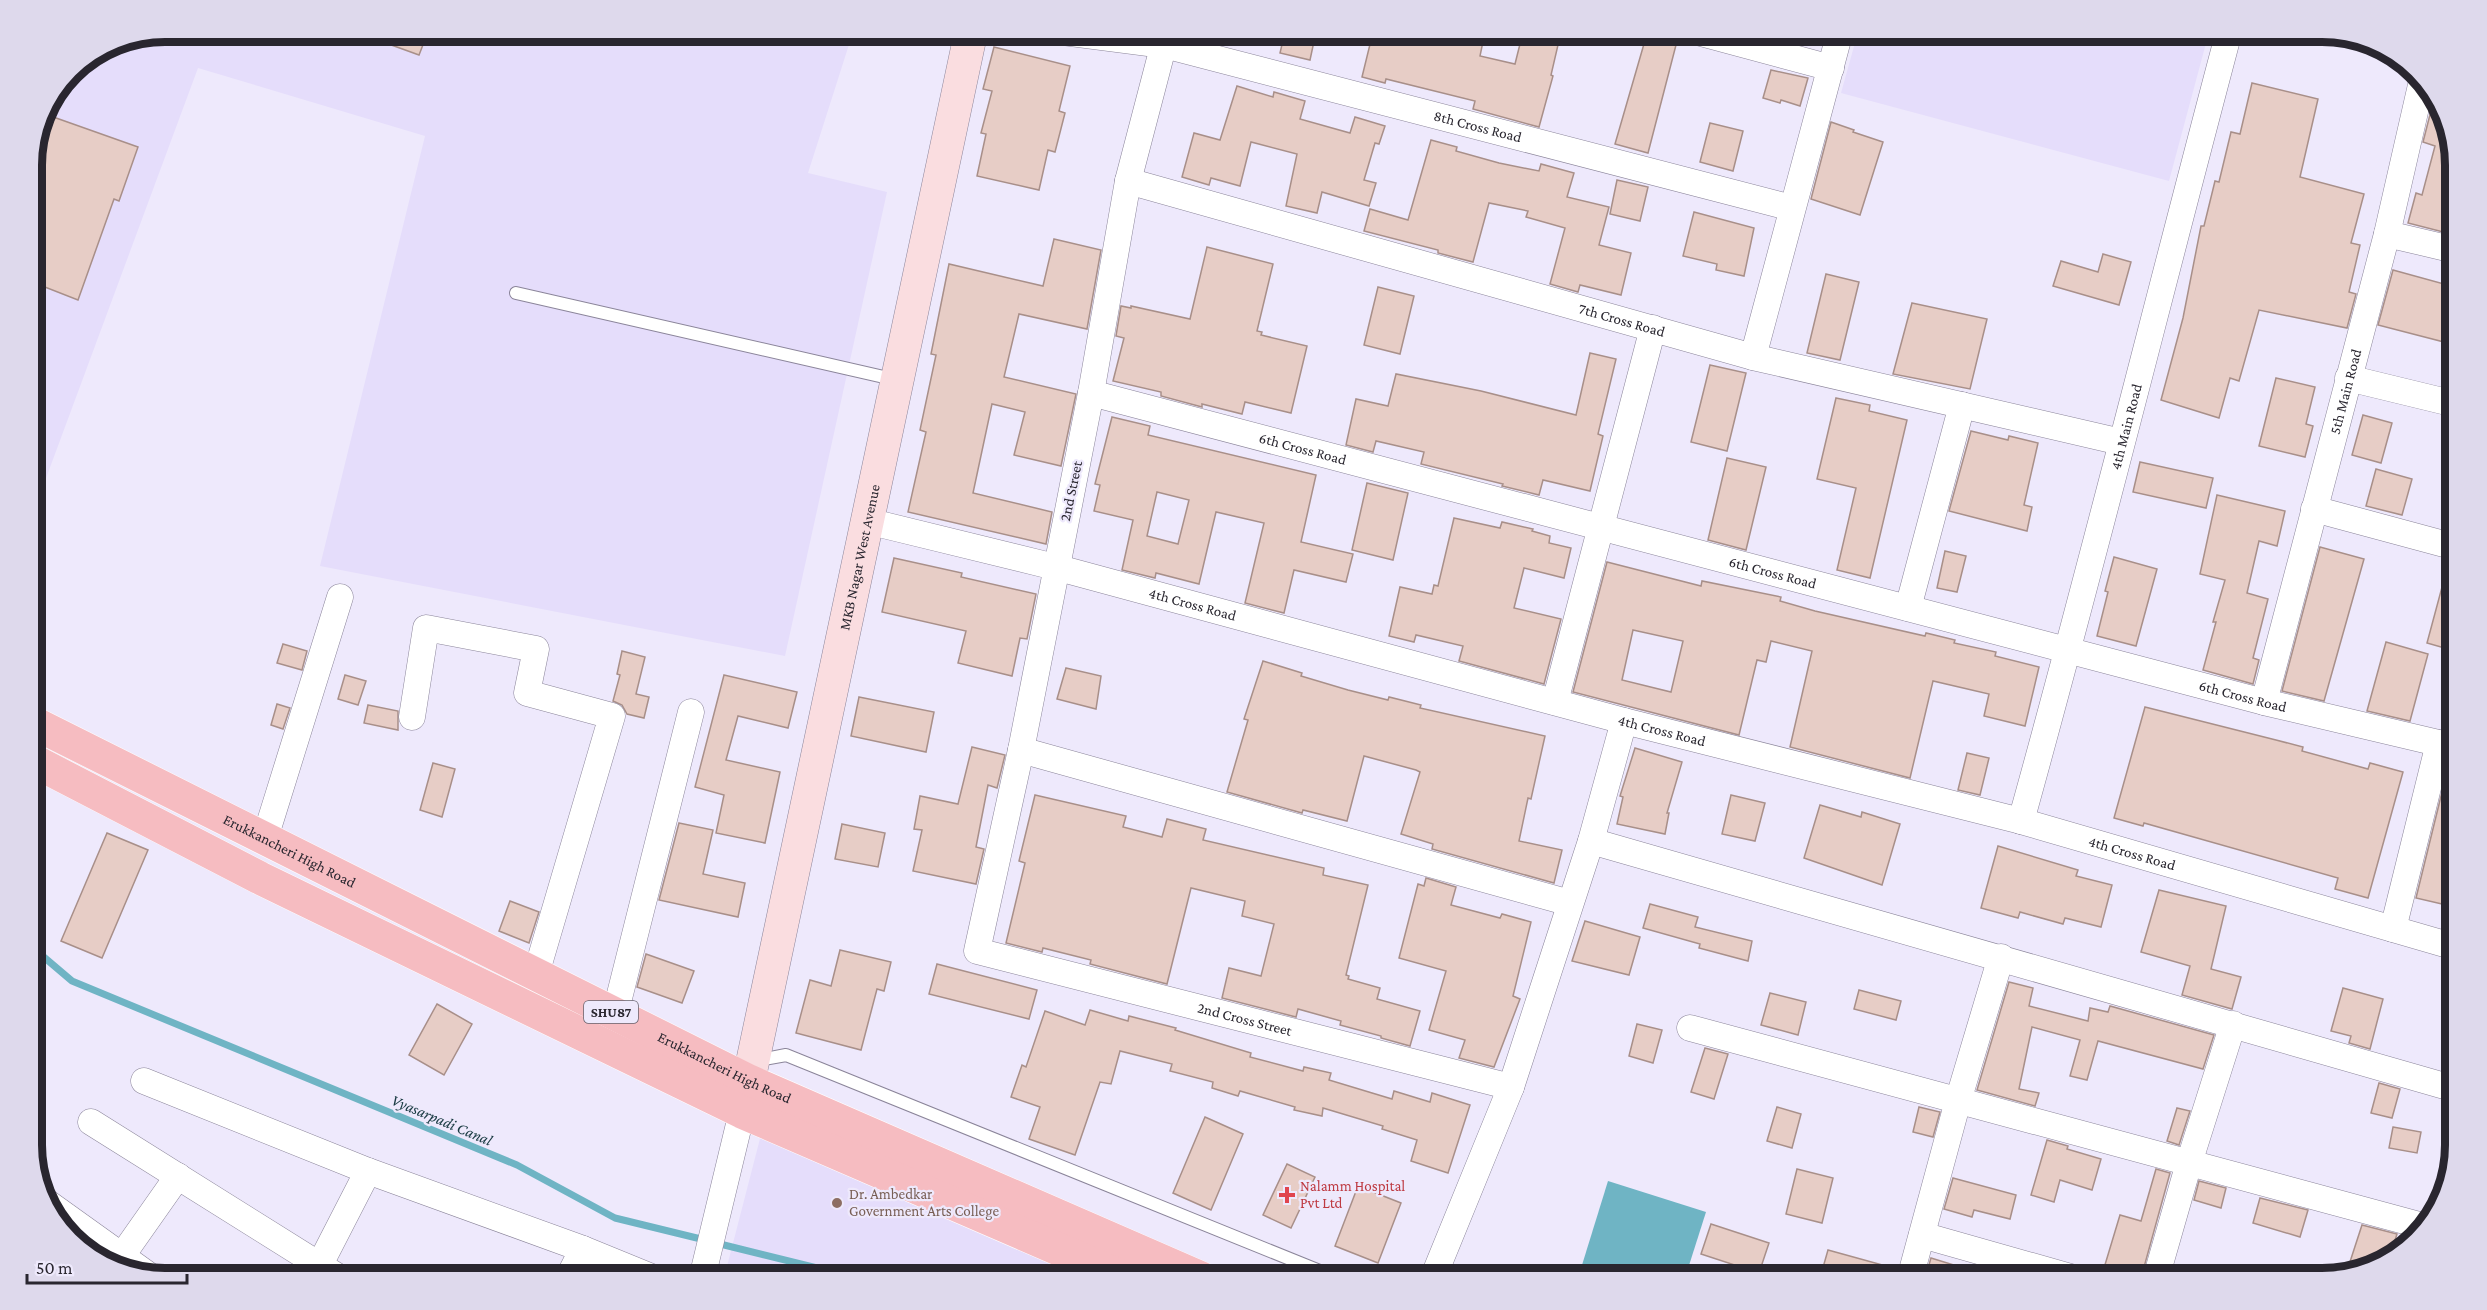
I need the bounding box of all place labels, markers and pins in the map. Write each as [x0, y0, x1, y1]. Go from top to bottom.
place label: Nalamm Hospital Pvt Ltd [1300, 1178, 1405, 1211]
place label: Dr. Ambedkar Government Arts College [849, 1186, 999, 1220]
marker: Nalamm Hospital Pvt Ltd [1278, 1186, 1296, 1204]
marker: Dr. Ambedkar Government Arts College [830, 1196, 844, 1210]

